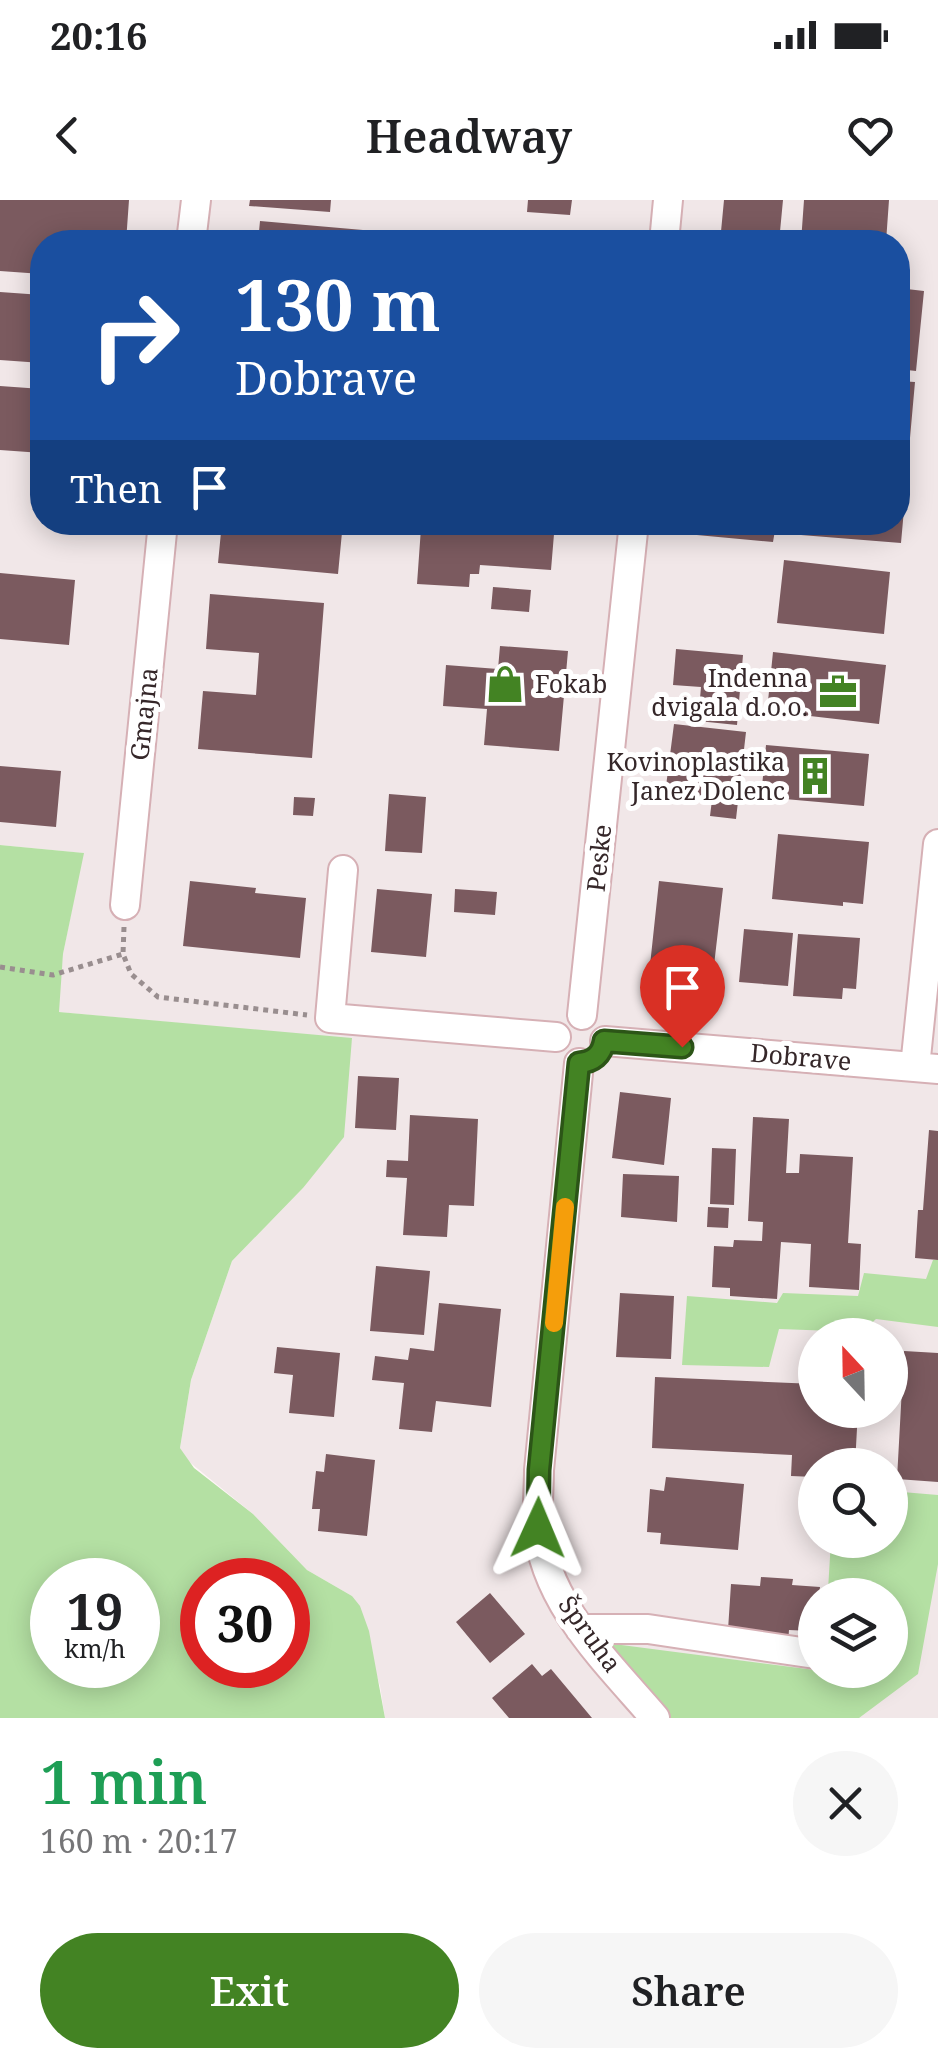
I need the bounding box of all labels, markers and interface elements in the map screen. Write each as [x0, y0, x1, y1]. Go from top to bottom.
text: 20:16 [50, 9, 147, 61]
text: Headway [366, 105, 572, 166]
icon: back [40, 108, 95, 163]
icon: heart [843, 108, 898, 163]
text: 130 m [235, 256, 441, 352]
icon: right [70, 270, 200, 400]
text: Dobrave [235, 347, 417, 408]
icon: arrive [182, 460, 237, 515]
text: Then [70, 462, 162, 514]
place label: Indenna dvigala d.o.o. [651, 660, 808, 723]
shop icon: Fokab [484, 663, 526, 705]
street label: Gmajna [121, 666, 165, 762]
place label: Fokab [535, 666, 607, 700]
office icon: Indenna dvigala d.o.o. [817, 671, 859, 713]
place label: Kovinoplastika Janez Dolenc [607, 744, 785, 807]
building icon: Kovinoplastika Janez Dolenc [794, 755, 836, 797]
street label: Peske [578, 823, 618, 893]
pin [640, 945, 725, 1048]
icon: arrive [655, 960, 710, 1015]
street label: Dobrave [749, 1035, 853, 1077]
north arrow [798, 1318, 908, 1428]
map controls [798, 1318, 908, 1688]
button: search [798, 1448, 908, 1558]
position arrow [486, 1476, 590, 1580]
speed limit sign: 30 [180, 1558, 310, 1688]
text: 19 [67, 1577, 123, 1645]
button: layers [798, 1578, 908, 1688]
street label: Špruha [552, 1588, 630, 1678]
text: km/h [64, 1631, 126, 1665]
text: 1 min [40, 1740, 208, 1822]
button: close [793, 1751, 898, 1856]
text: 160 m · 20:17 [40, 1819, 238, 1862]
button: Exit [40, 1933, 459, 2048]
button: Share [479, 1933, 898, 2048]

